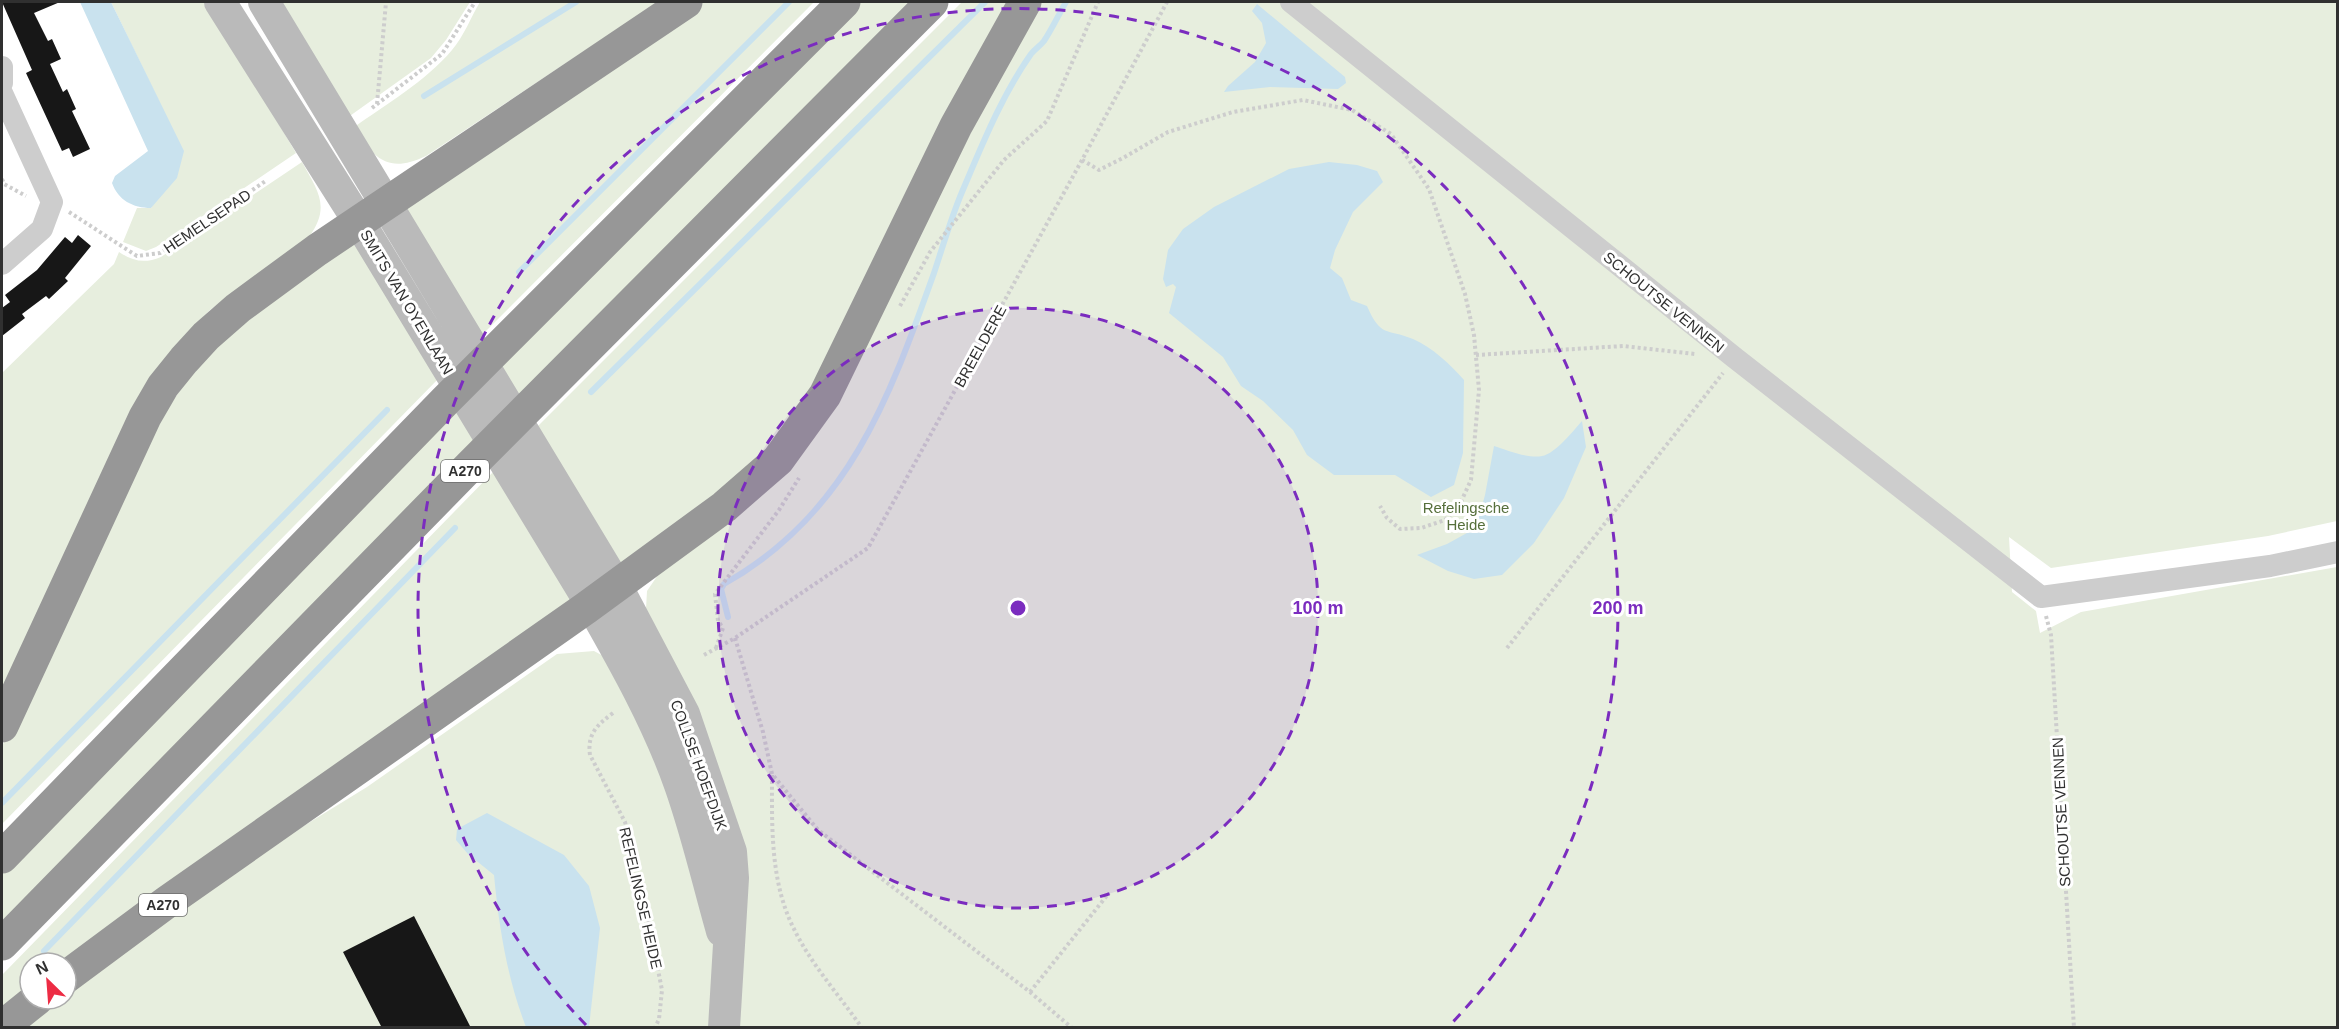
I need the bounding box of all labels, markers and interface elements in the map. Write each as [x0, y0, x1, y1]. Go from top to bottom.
street label: HEMELSEPAD [160, 186, 254, 256]
street label: SMITS VAN OYENLAAN [357, 227, 457, 377]
street label: SCHOUTSE VENNEN [1600, 248, 1728, 356]
street label: BREELDERE [951, 302, 1009, 390]
road number: A270 [441, 460, 489, 482]
park label: Refelingsche Heide [1423, 499, 1509, 533]
centre of rings [1008, 598, 1028, 618]
text: 100 m [1292, 598, 1344, 618]
text: 200 m [1592, 598, 1644, 618]
street label: COLLSE HOEFDIJK [667, 697, 731, 833]
street label: SCHOUTSE VENNEN [2049, 737, 2073, 887]
street label: REFELINGSE HEIDE [616, 825, 666, 971]
road number: A270 [139, 894, 187, 916]
north arrow [18, 951, 78, 1011]
text: N [33, 958, 51, 978]

